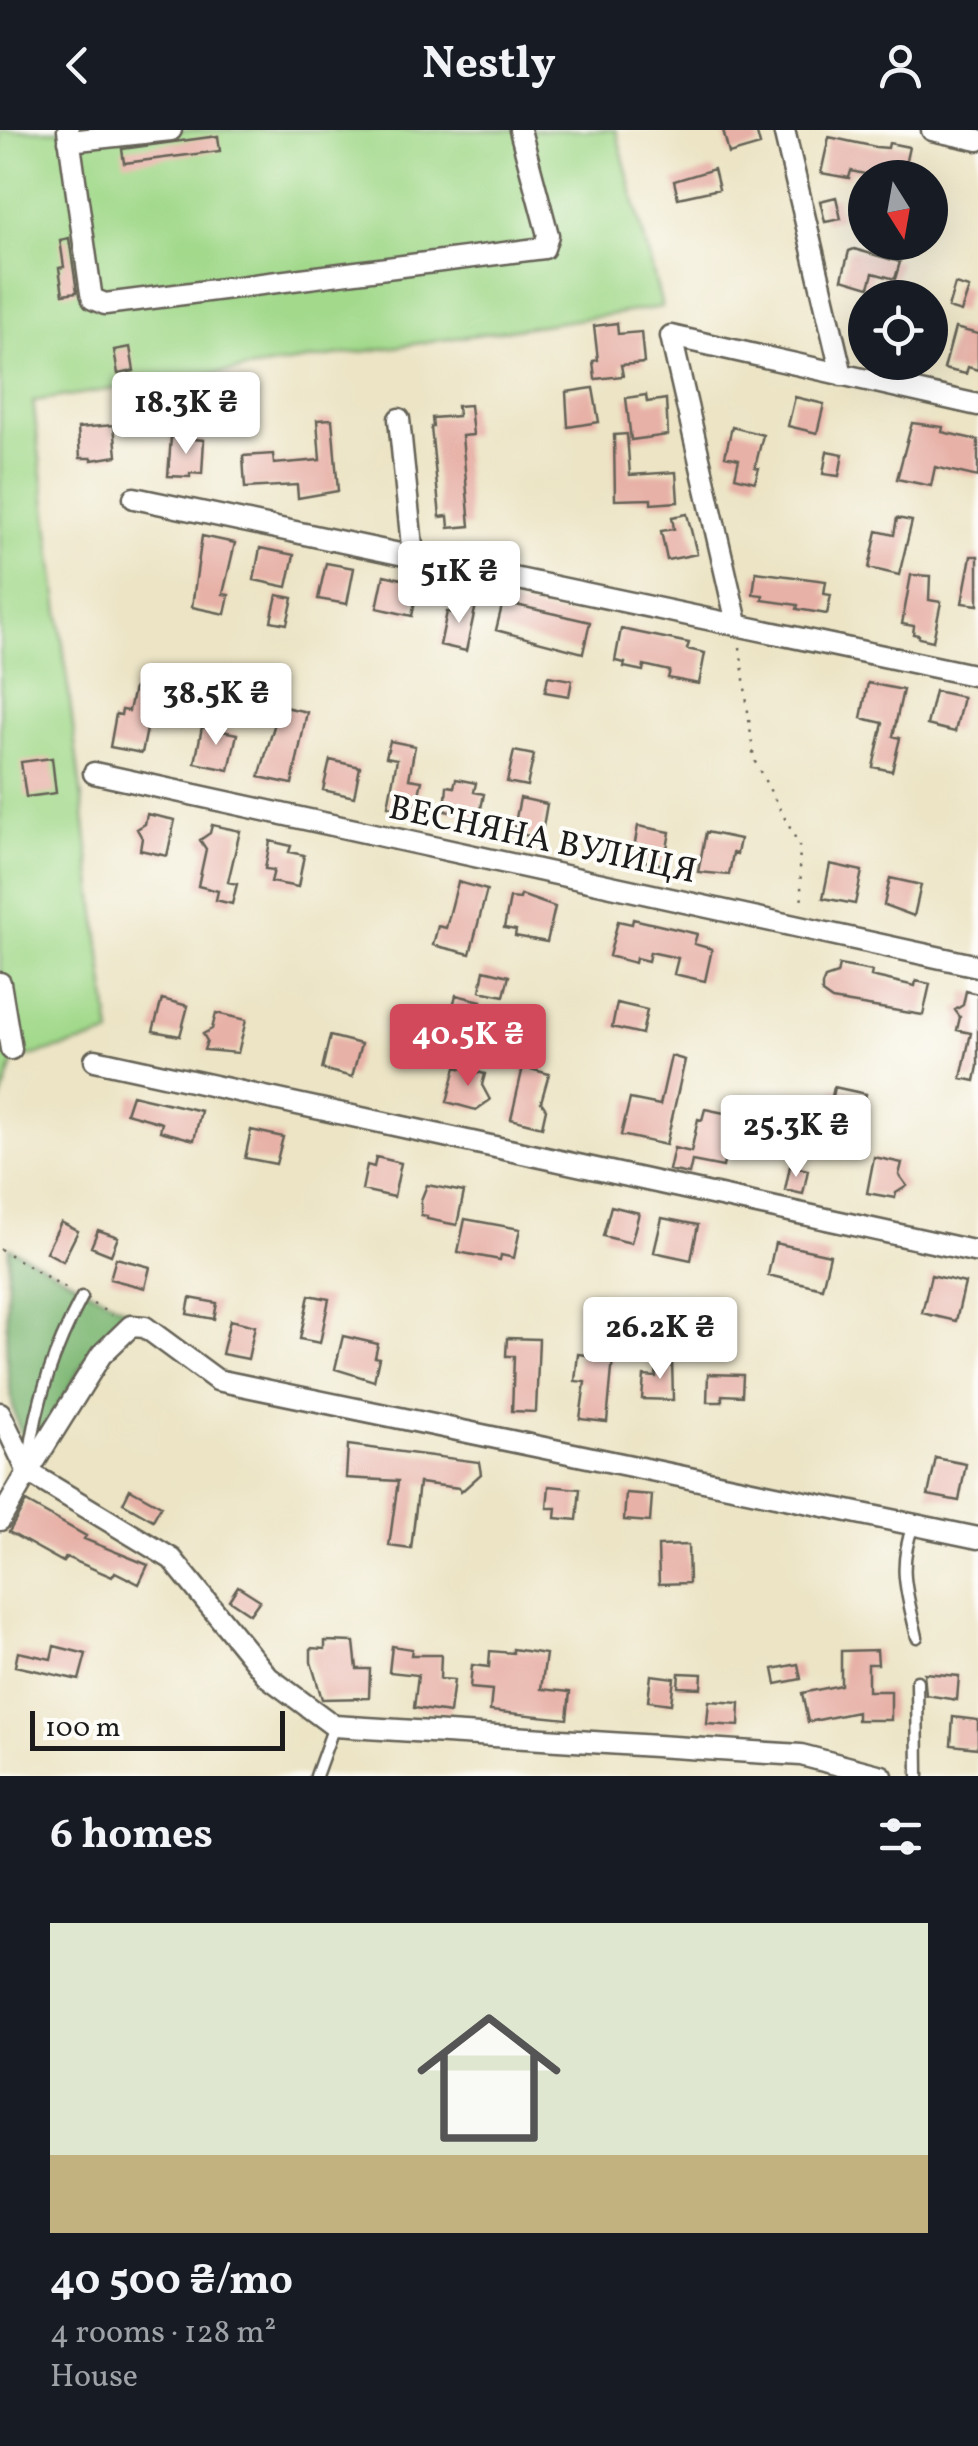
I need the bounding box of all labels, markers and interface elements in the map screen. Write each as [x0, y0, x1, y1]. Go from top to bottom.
text: Nestly [422, 34, 556, 97]
icon: back [50, 38, 105, 93]
icon: person [873, 38, 928, 93]
north arrow [848, 160, 948, 260]
map controls [848, 160, 948, 380]
button: locate [848, 280, 948, 380]
pin: 18.3K ₴ [94, 372, 278, 457]
text: 18.3K ₴ [134, 382, 238, 426]
pin: 51K ₴ [389, 541, 529, 626]
text: 51K ₴ [420, 551, 498, 595]
pin: 38.5K ₴ [124, 663, 308, 748]
text: 38.5K ₴ [162, 673, 270, 717]
street label: ВЕСНЯНА ВУЛИЦЯ [384, 785, 701, 897]
pin: 40.5K ₴ [376, 1004, 560, 1089]
text: 40.5K ₴ [412, 1014, 524, 1058]
pin: 25.3K ₴ [704, 1095, 888, 1180]
text: 25.3K ₴ [743, 1105, 849, 1149]
pin: 26.2K ₴ [568, 1297, 752, 1382]
text: 26.2K ₴ [605, 1307, 715, 1351]
scale bar [30, 1706, 285, 1750]
text: 100 m [45, 1709, 120, 1748]
text: 6 homes [50, 1807, 213, 1866]
icon: filters [873, 1809, 928, 1864]
icon: home [399, 1988, 579, 2168]
text: 40 500 ₴/mo [50, 2253, 293, 2312]
text: 4 rooms · 128 m² [50, 2312, 276, 2356]
text: House [50, 2356, 138, 2400]

